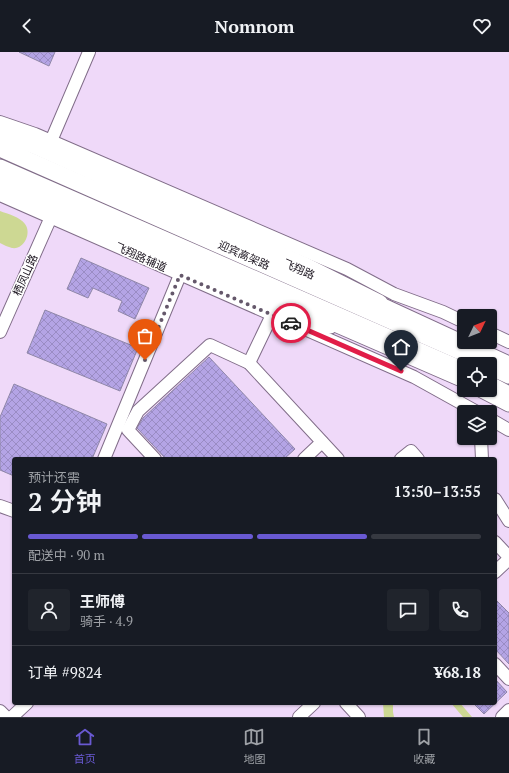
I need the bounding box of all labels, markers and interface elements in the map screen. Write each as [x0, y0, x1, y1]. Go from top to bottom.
text: Nomnom [215, 14, 294, 38]
icon: back [16, 15, 38, 37]
icon: heart [471, 15, 493, 37]
street label: 迎宾高架路 [216, 237, 272, 273]
street label: 飞翔路辅道 [113, 239, 169, 275]
street label: 栖凤山路 [10, 252, 40, 298]
street label: 飞翔路 [281, 256, 317, 282]
courier [271, 303, 311, 343]
north arrow [457, 309, 497, 349]
map controls [457, 309, 497, 445]
icon: car [280, 312, 302, 334]
pin [128, 319, 162, 360]
icon: bag [134, 325, 156, 347]
pin [384, 330, 418, 371]
icon: home [390, 336, 412, 358]
button: locate [457, 357, 497, 397]
button: layers [457, 405, 497, 445]
text: 预计还需 [28, 468, 80, 486]
text: 13:50–13:55 [394, 481, 481, 501]
text: 2 分钟 [28, 484, 102, 518]
text: 配送中 · 90 m [28, 546, 105, 564]
button: person [28, 589, 70, 631]
button: chat [387, 589, 429, 631]
button: phone [439, 589, 481, 631]
text: 王师傅 [80, 591, 125, 611]
text: 骑手 · 4.9 [80, 612, 133, 630]
text: 订单 #9824 [28, 662, 102, 682]
text: ¥68.18 [434, 662, 481, 682]
tab: 首页 [74, 726, 96, 766]
tab: 地图 [243, 726, 265, 766]
tab: 收藏 [413, 726, 435, 766]

